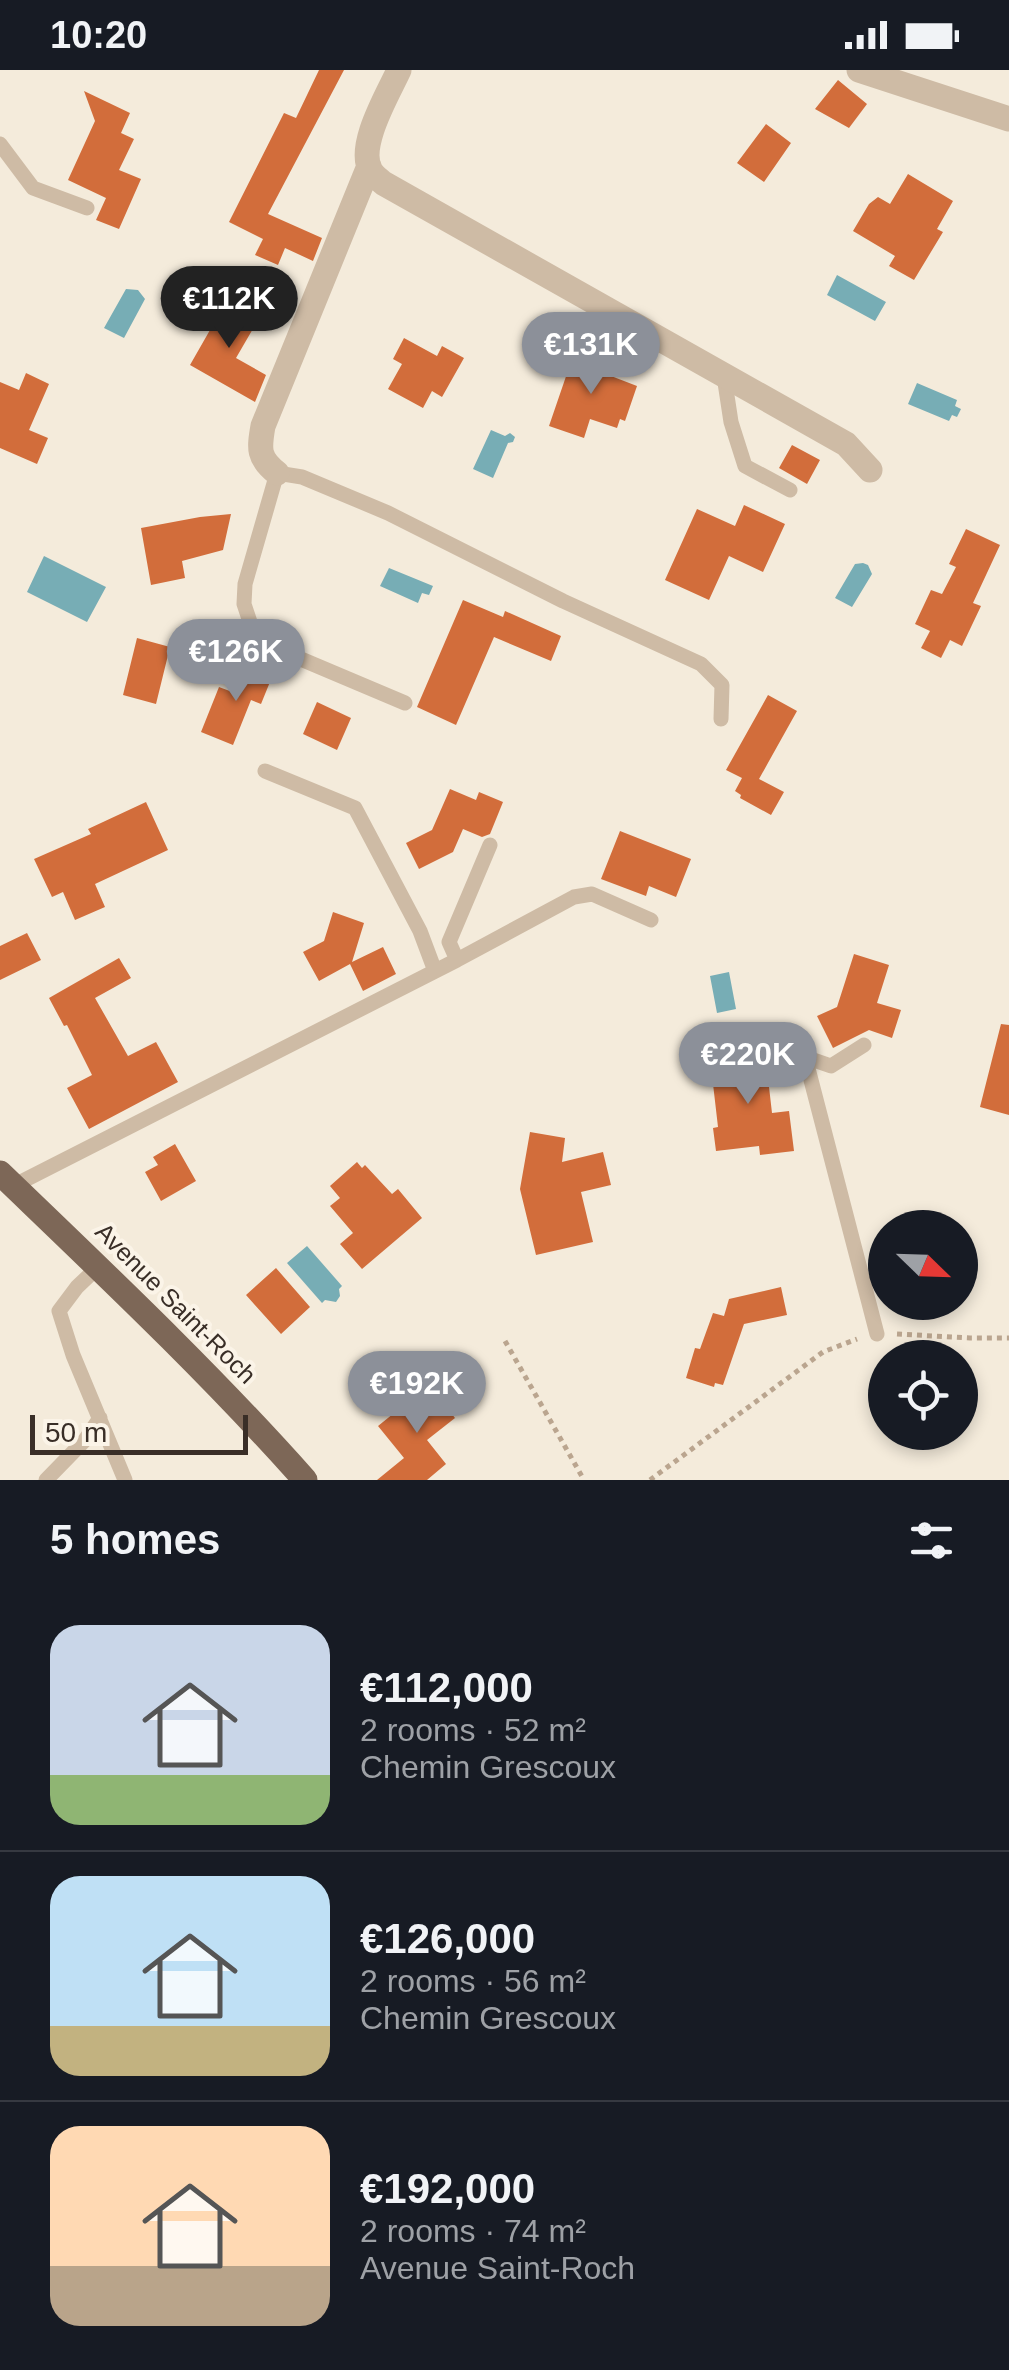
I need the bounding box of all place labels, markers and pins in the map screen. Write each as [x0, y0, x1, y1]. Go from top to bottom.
pin: €112K [159, 266, 299, 351]
pin: €131K [521, 312, 661, 397]
pin: €126K [166, 619, 306, 704]
pin: €220K [678, 1022, 818, 1107]
pin: €192K [347, 1351, 487, 1436]

